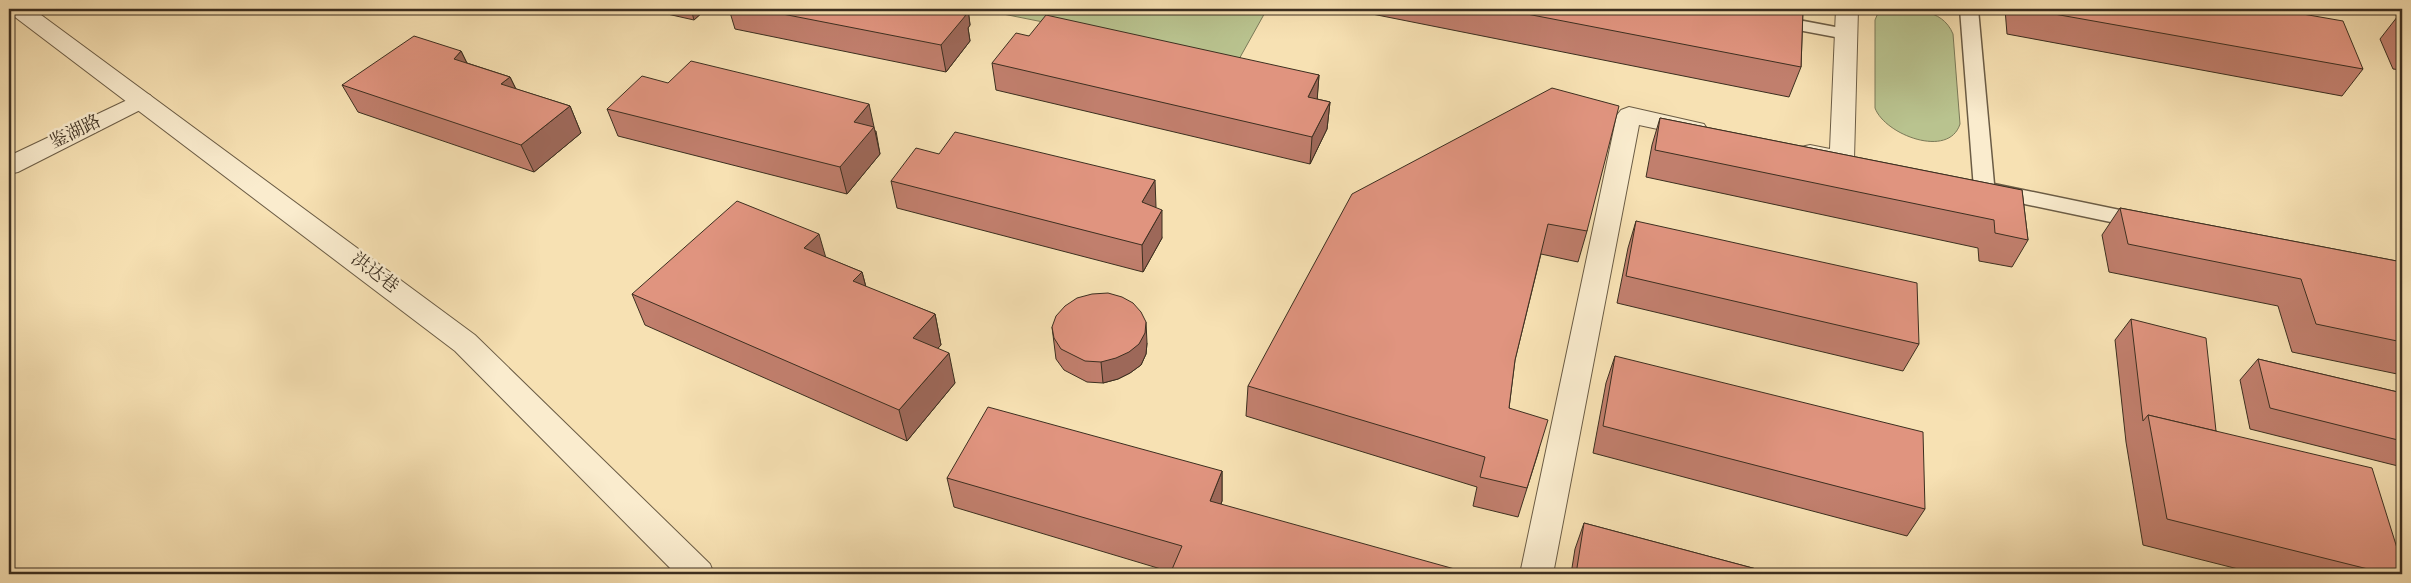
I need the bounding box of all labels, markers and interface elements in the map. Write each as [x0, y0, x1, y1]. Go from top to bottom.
street label: 鉴湖路 [46, 109, 106, 157]
street label: 洪达巷 [345, 247, 403, 301]

